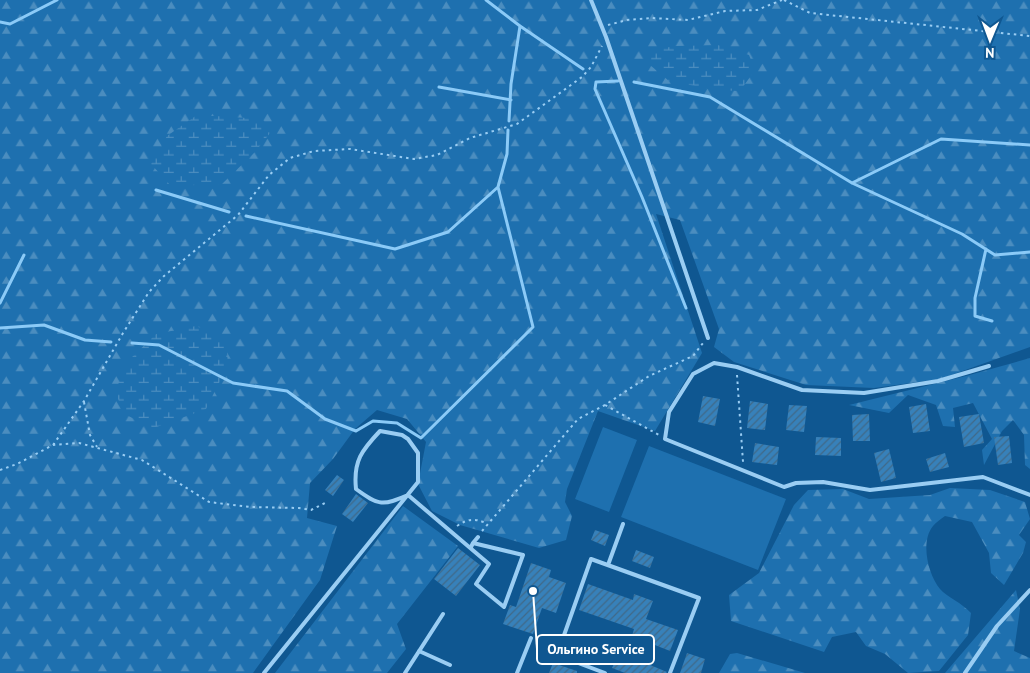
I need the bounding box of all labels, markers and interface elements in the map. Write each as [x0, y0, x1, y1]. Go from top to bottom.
north arrow [965, 15, 1015, 65]
text: N [985, 44, 995, 62]
callout: Ольгино Service [537, 635, 654, 664]
text: Ольгино Service [547, 640, 645, 658]

